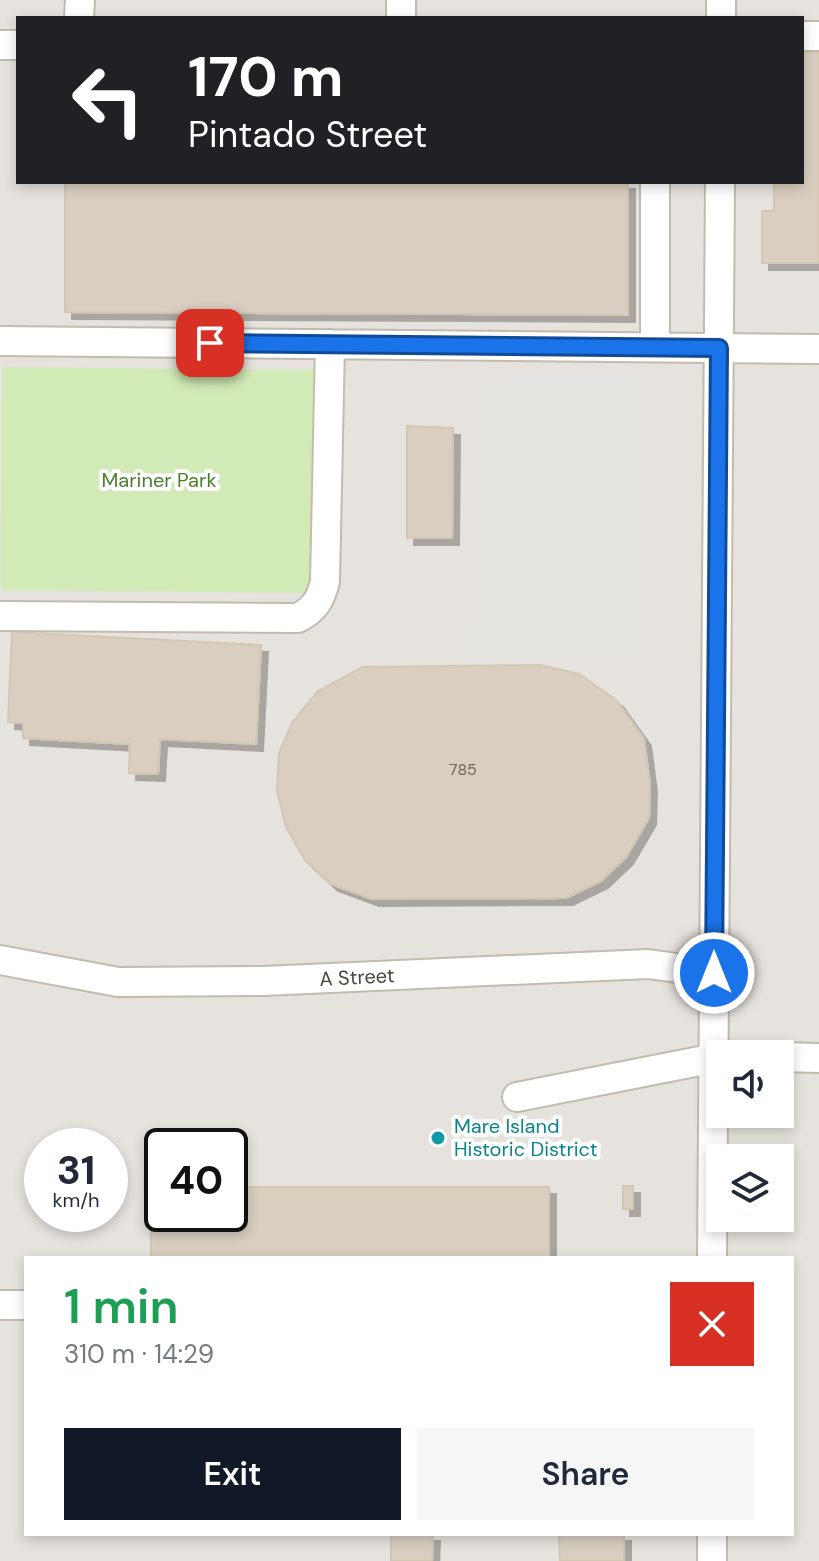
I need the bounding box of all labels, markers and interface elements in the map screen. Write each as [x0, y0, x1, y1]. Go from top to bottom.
text: 170 m [188, 40, 343, 113]
icon: left [56, 48, 160, 152]
text: Pintado Street [188, 111, 427, 158]
pin [176, 309, 244, 377]
icon: arrive [188, 321, 232, 365]
park label: Mariner Park [102, 467, 216, 493]
house number: 785 [449, 759, 477, 780]
position arrow [672, 931, 756, 1015]
street label: A Street [319, 962, 395, 992]
map controls [706, 1040, 794, 1232]
button: sound [706, 1040, 794, 1128]
place label: Mare Island Historic District [454, 1113, 598, 1162]
speed limit sign: 40 [144, 1128, 248, 1232]
marker: Mare Island Historic District [429, 1129, 447, 1147]
text: 31 [57, 1144, 95, 1196]
button: layers [706, 1144, 794, 1232]
text: km/h [52, 1187, 100, 1213]
text: 1 min [64, 1275, 179, 1338]
button: close [670, 1282, 754, 1366]
text: 310 m · 14:29 [64, 1337, 214, 1371]
button: Exit [64, 1428, 401, 1520]
button: Share [417, 1428, 754, 1520]

